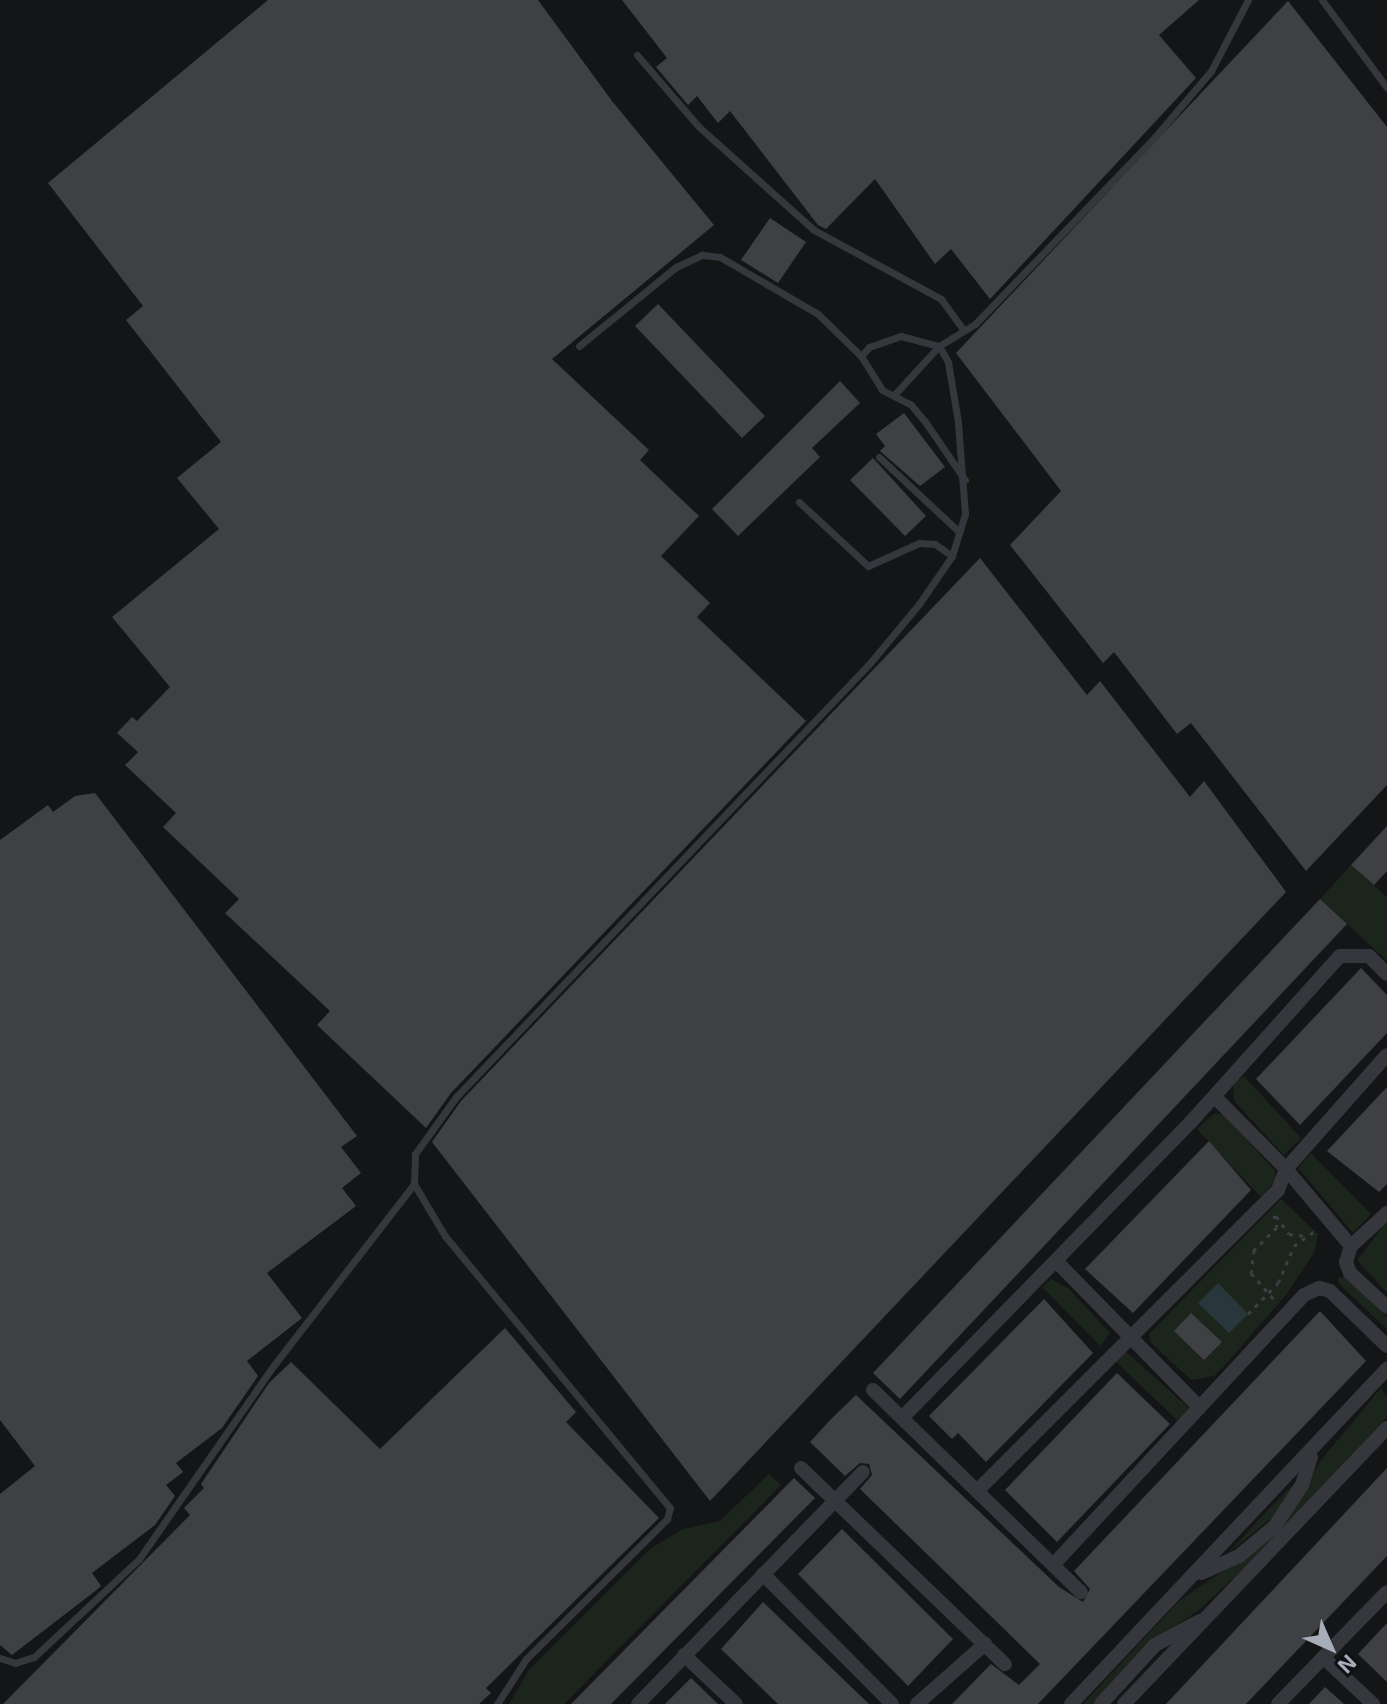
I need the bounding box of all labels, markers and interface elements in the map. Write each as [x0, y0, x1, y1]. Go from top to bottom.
north arrow [1291, 1608, 1371, 1688]
text: N [1333, 1650, 1363, 1680]

